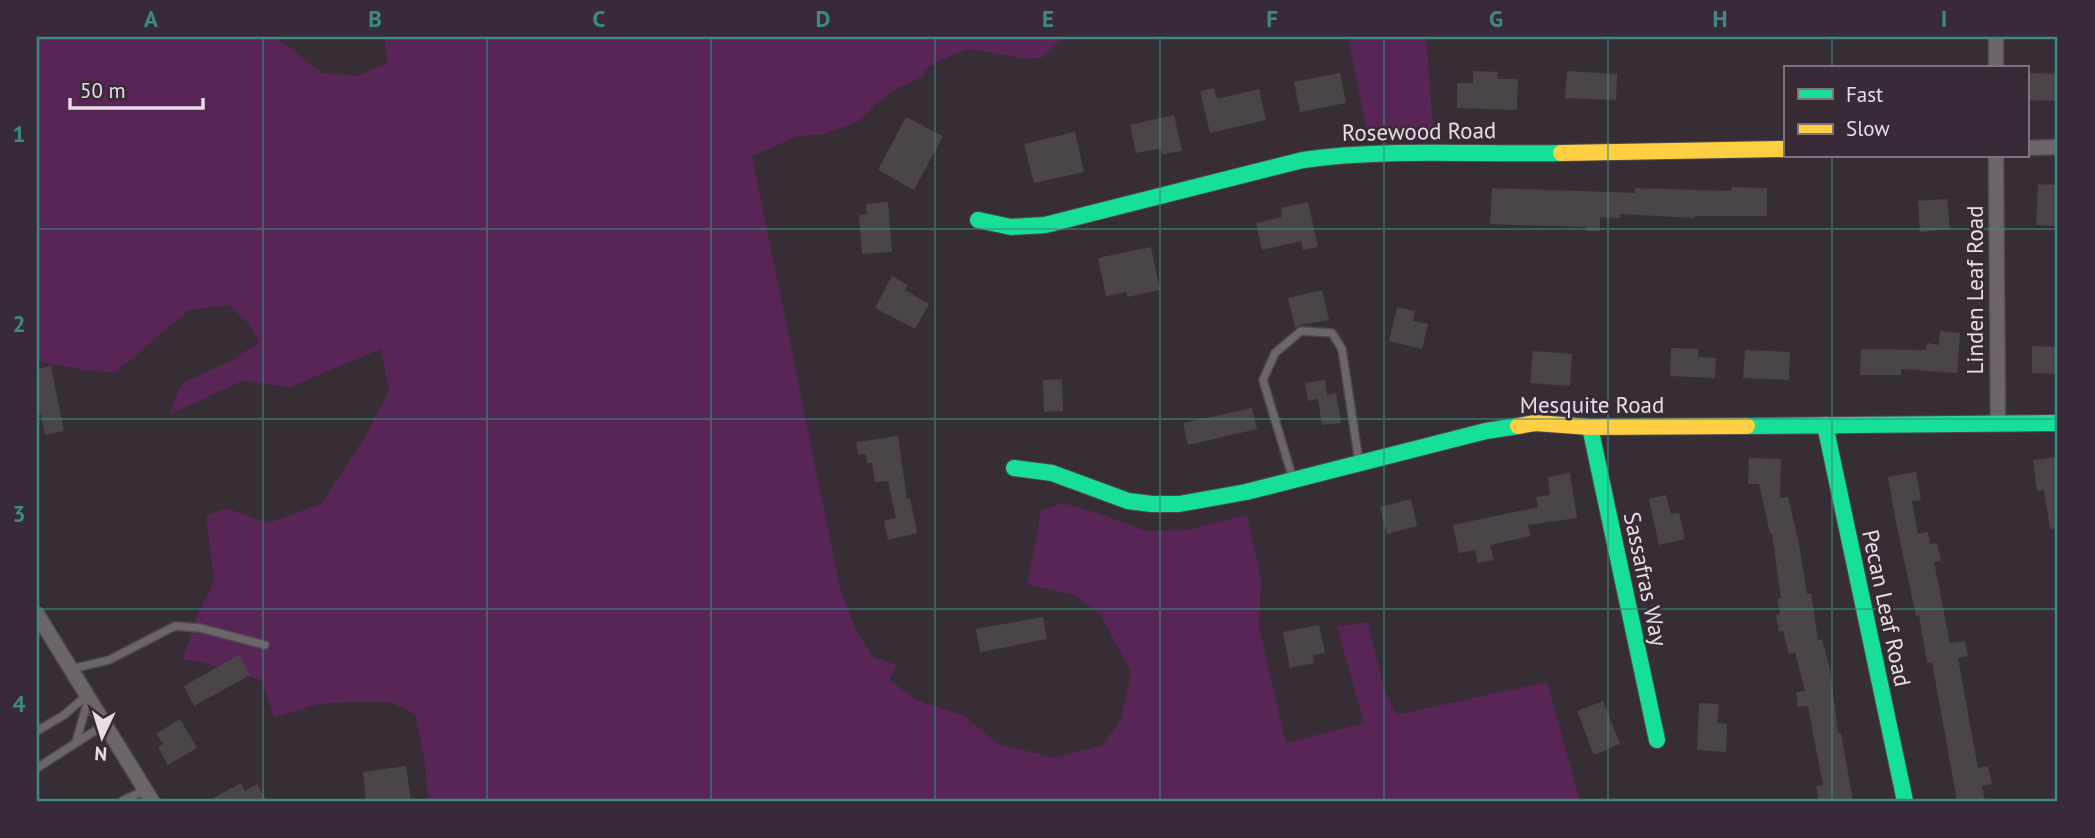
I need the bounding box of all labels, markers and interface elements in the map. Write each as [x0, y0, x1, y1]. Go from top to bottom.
text: A [144, 4, 158, 33]
text: B [368, 4, 382, 33]
text: C [593, 4, 606, 33]
text: D [816, 4, 830, 33]
text: E [1042, 4, 1054, 33]
text: F [1266, 4, 1278, 33]
text: G [1489, 4, 1503, 33]
text: H [1713, 4, 1727, 33]
text: I [1941, 4, 1947, 33]
scale bar [70, 66, 203, 110]
legend [1784, 66, 2028, 158]
text: 50 m [80, 77, 126, 104]
text: Fast [1846, 81, 1883, 108]
street label: Rosewood Road [1341, 115, 1497, 147]
text: Slow [1846, 115, 1890, 142]
text: 1 [12, 119, 26, 148]
street label: Linden Leaf Road [1960, 205, 1989, 375]
text: 2 [12, 309, 26, 338]
street label: Mesquite Road [1520, 390, 1664, 419]
text: 3 [12, 499, 26, 528]
street label: Sassafras Way [1618, 509, 1674, 649]
street label: Pecan Leaf Road [1856, 527, 1918, 689]
text: 4 [12, 689, 26, 718]
north arrow [66, 702, 136, 772]
text: N [94, 742, 108, 766]

